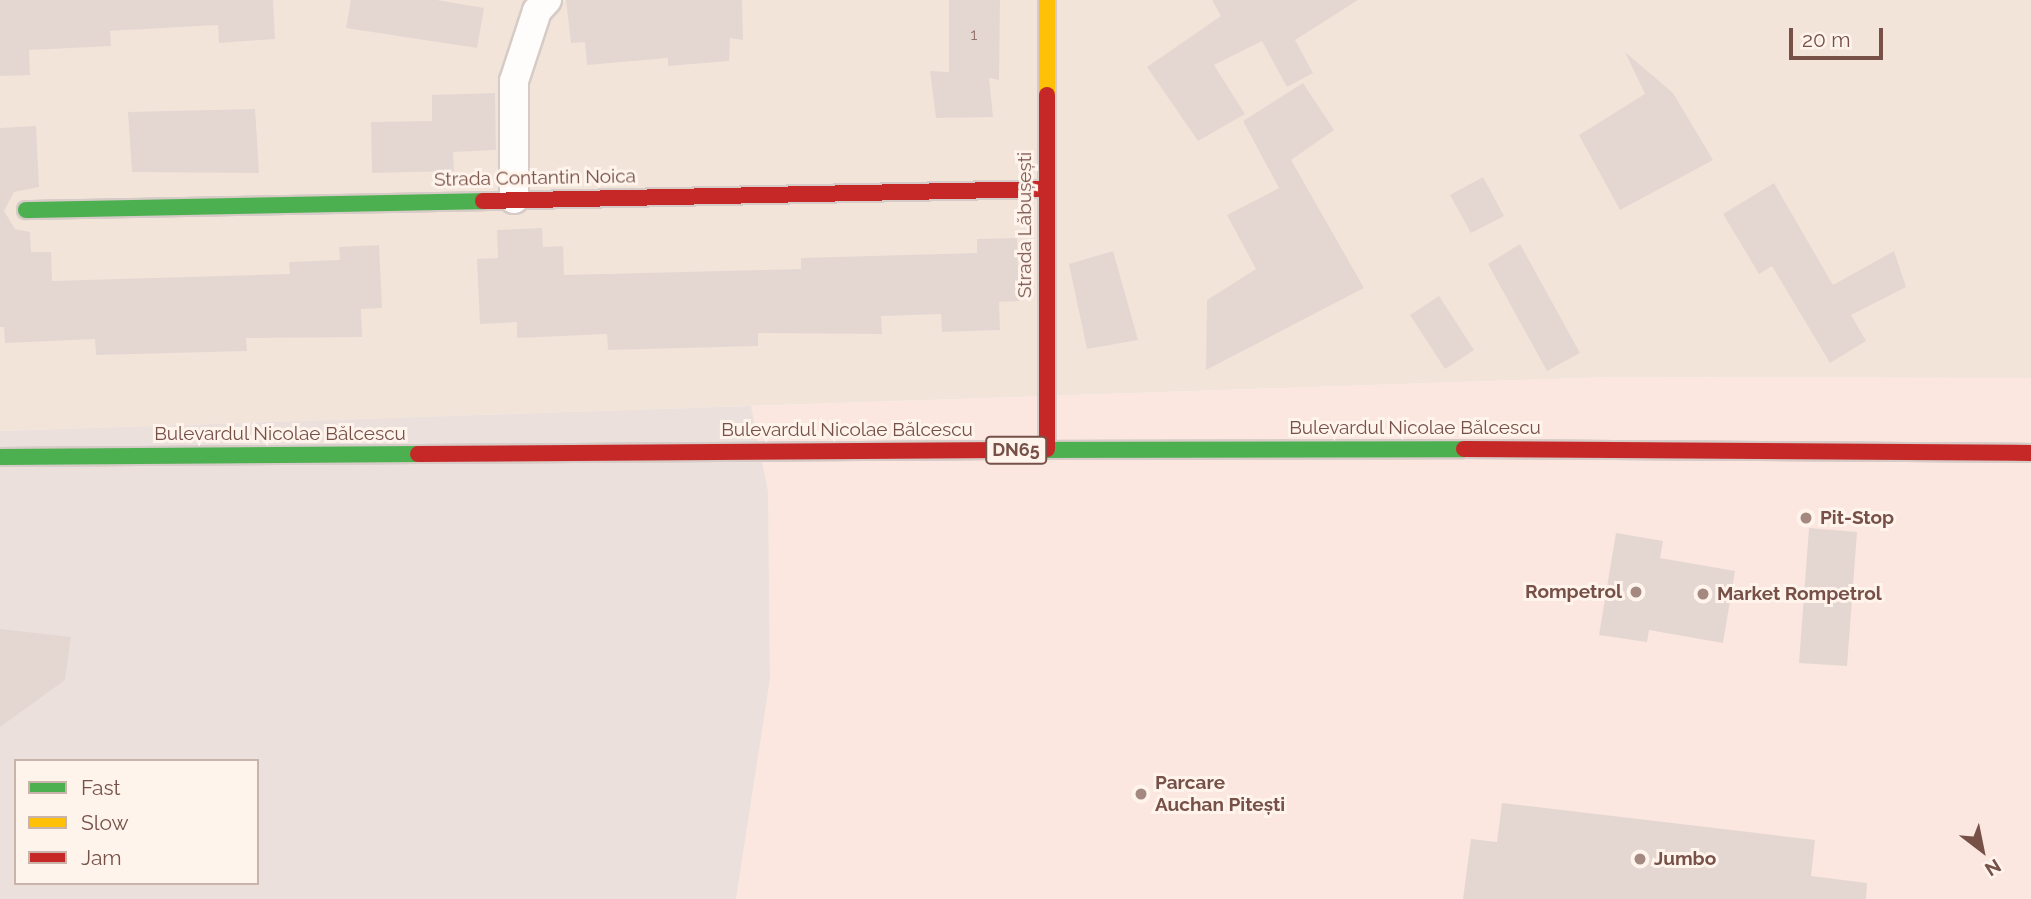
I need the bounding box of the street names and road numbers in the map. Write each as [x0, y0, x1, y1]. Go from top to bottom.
street label: Strada Lăbușești [1014, 152, 1036, 298]
street label: Strada Contantin Noica [434, 165, 636, 191]
street label: Bulevardul Nicolae Bălcescu [1289, 417, 1541, 439]
street label: Bulevardul Nicolae Bălcescu [721, 419, 973, 441]
street label: Bulevardul Nicolae Bălcescu [154, 423, 406, 445]
road number: DN65 [984, 436, 1048, 464]

